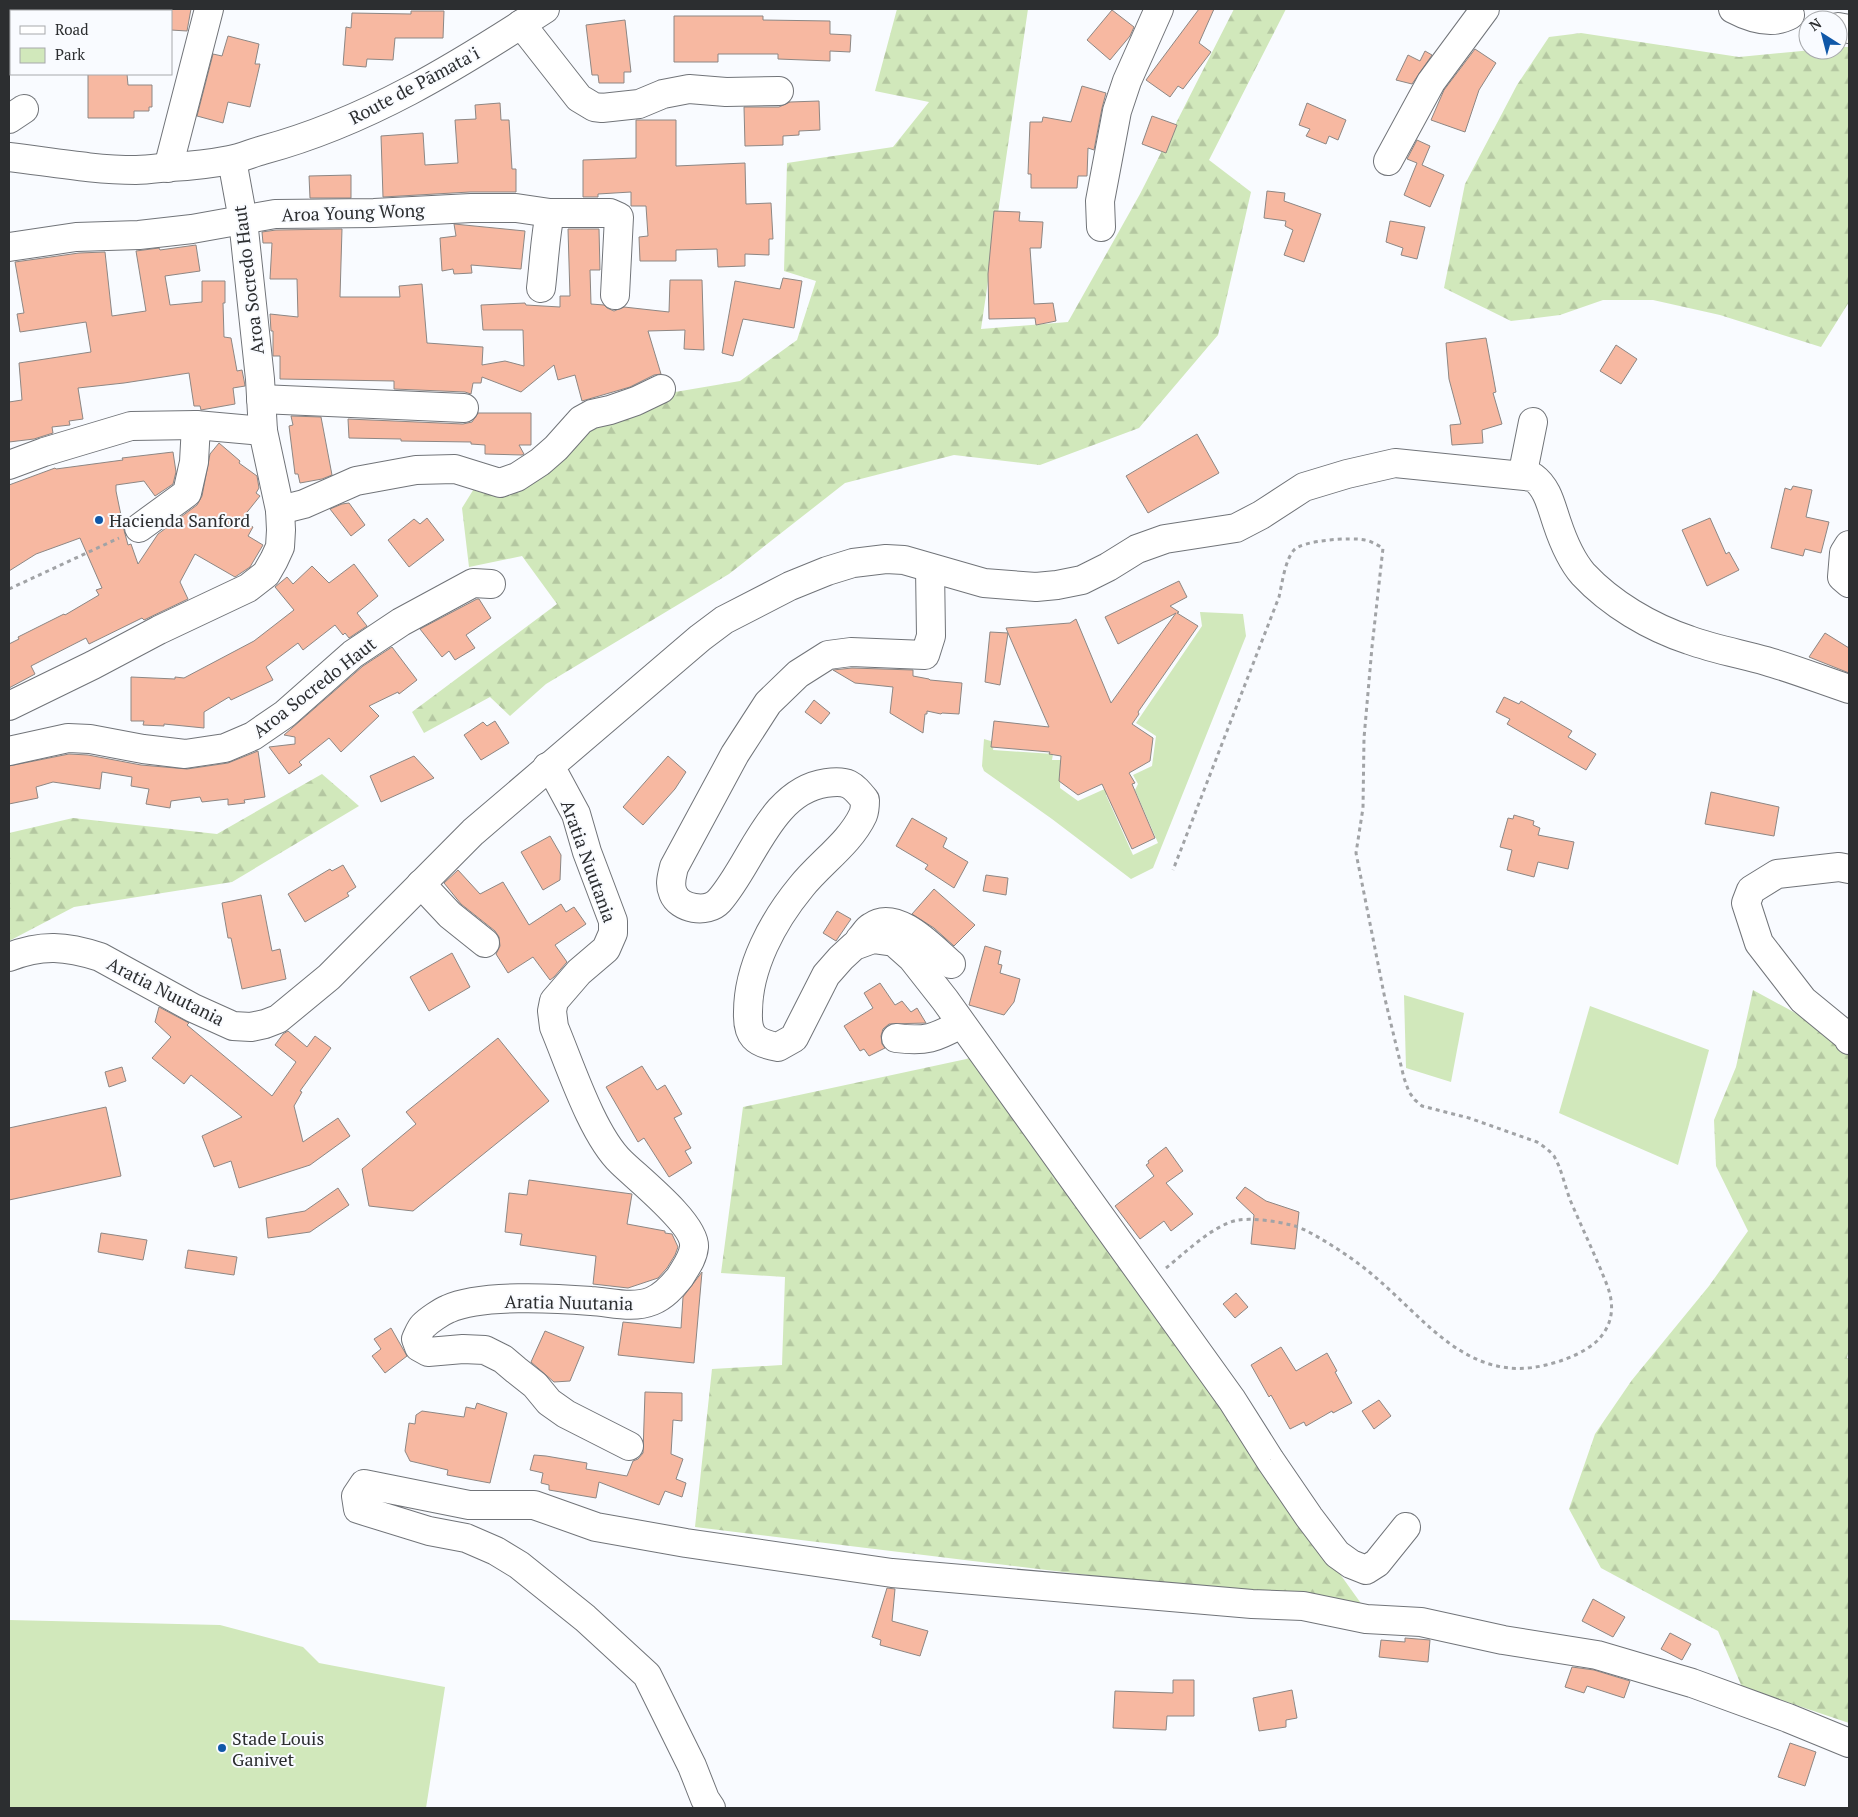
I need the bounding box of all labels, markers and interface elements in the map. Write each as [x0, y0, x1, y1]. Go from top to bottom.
legend [10, 10, 172, 75]
north arrow [1798, 10, 1848, 60]
text: N [1805, 13, 1825, 35]
text: Road [55, 19, 88, 39]
street label: Route de Pāmata'i [345, 40, 483, 130]
text: Park [55, 44, 85, 64]
street label: Aroa Young Wong [281, 197, 425, 226]
street label: Aroa Socredo Haut [227, 204, 269, 356]
place label: Hacienda Sanford [109, 508, 250, 532]
marker: Hacienda Sanford [93, 514, 105, 526]
street label: Aroa Socredo Haut [247, 631, 381, 743]
street label: Aratia Nuutania [556, 796, 622, 926]
street label: Aratia Nuutania [103, 951, 229, 1031]
street label: Aratia Nuutania [504, 1289, 634, 1315]
place label: Stade Louis Ganivet [232, 1726, 324, 1771]
marker: Stade Louis Ganivet [216, 1742, 228, 1754]

